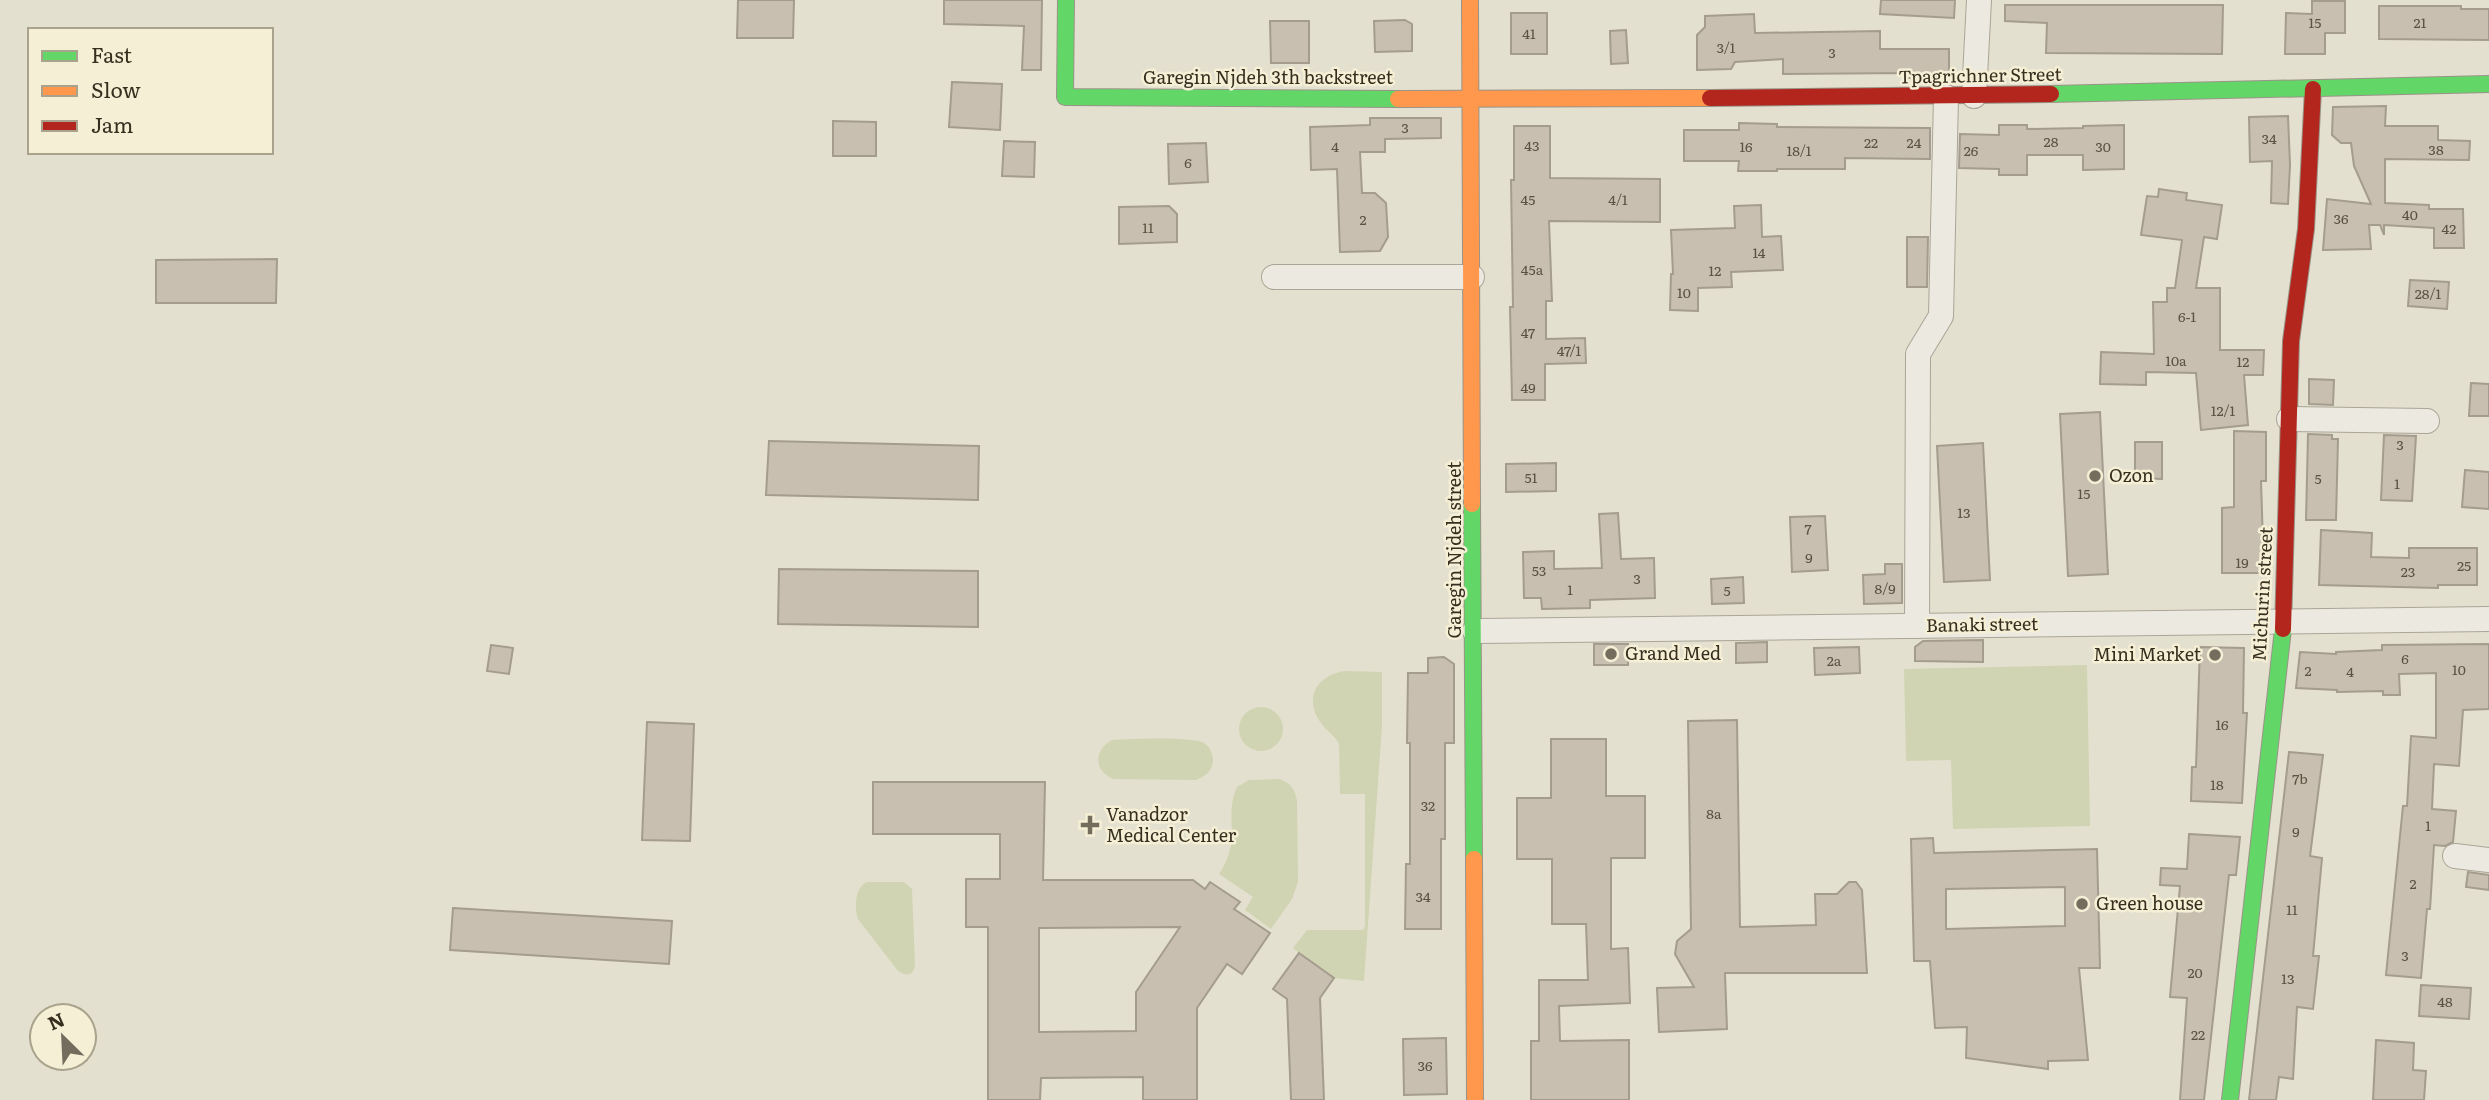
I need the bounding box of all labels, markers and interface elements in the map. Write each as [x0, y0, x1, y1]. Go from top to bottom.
house number: 15 [2309, 12, 2321, 32]
house number: 21 [2414, 12, 2427, 32]
house number: 41 [1522, 23, 1536, 43]
legend [28, 28, 273, 154]
house number: 3/1 [1717, 37, 1736, 57]
text: Fast [91, 38, 132, 69]
house number: 3 [1828, 42, 1836, 62]
street label: Tpagrichner Street [1898, 60, 2063, 89]
street label: Garegin Njdeh 3th backstreet [1143, 63, 1394, 90]
text: Slow [91, 73, 141, 104]
text: Jam [91, 108, 133, 139]
house number: 3 [1401, 117, 1409, 137]
house number: 34 [2261, 128, 2277, 148]
house number: 28 [2044, 131, 2059, 151]
house number: 22 [1864, 132, 1878, 152]
house number: 24 [1907, 132, 1922, 152]
house number: 43 [1524, 135, 1540, 155]
house number: 4 [1331, 136, 1339, 156]
house number: 16 [1739, 136, 1753, 156]
house number: 30 [2095, 136, 2111, 156]
house number: 38 [2428, 139, 2444, 159]
house number: 18/1 [1786, 140, 1812, 160]
house number: 26 [1964, 140, 1979, 160]
house number: 6 [1184, 152, 1192, 172]
house number: 45 [1521, 189, 1535, 209]
house number: 4/1 [1608, 189, 1628, 209]
house number: 40 [2402, 204, 2418, 224]
house number: 36 [2333, 208, 2349, 228]
house number: 2 [1359, 209, 1367, 229]
house number: 11 [1142, 217, 1154, 237]
house number: 42 [2442, 218, 2456, 238]
house number: 14 [1753, 242, 1766, 262]
house number: 45a [1521, 259, 1544, 279]
house number: 12 [1709, 260, 1721, 280]
house number: 10 [1677, 282, 1691, 302]
house number: 28/1 [2415, 283, 2442, 303]
house number: 6-1 [2178, 306, 2196, 326]
house number: 47 [1521, 322, 1535, 342]
house number: 47/1 [1557, 340, 1582, 360]
house number: 10a [2165, 350, 2187, 370]
house number: 12 [2237, 351, 2249, 371]
house number: 49 [1520, 377, 1536, 397]
house number: 12/1 [2211, 400, 2236, 420]
house number: 3 [2396, 434, 2404, 454]
street label: Garegin Njdeh street [1440, 461, 1467, 638]
place label: Ozon [2109, 461, 2154, 488]
house number: 51 [1525, 467, 1538, 487]
marker: Ozon [2087, 468, 2103, 484]
house number: 5 [2314, 468, 2322, 488]
house number: 1 [2394, 473, 2400, 493]
house number: 15 [2078, 483, 2090, 503]
house number: 13 [1957, 502, 1971, 522]
house number: 7 [1804, 518, 1812, 538]
street label: Michurin street [2245, 525, 2279, 662]
house number: 9 [1805, 547, 1813, 567]
house number: 19 [2235, 552, 2249, 572]
house number: 25 [2457, 555, 2471, 575]
house number: 53 [1532, 560, 1546, 580]
house number: 23 [2401, 561, 2415, 581]
house number: 3 [1633, 568, 1641, 588]
house number: 8/9 [1874, 578, 1896, 598]
house number: 1 [1567, 579, 1573, 599]
house number: 5 [1723, 580, 1731, 600]
street label: Banaki street [1926, 609, 2039, 638]
place label: Grand Med [1625, 639, 1721, 666]
place label: Mini Market [2093, 640, 2202, 667]
marker: Grand Med [1603, 646, 1619, 662]
marker: Mini Market [2207, 647, 2223, 663]
house number: 6 [2401, 648, 2409, 668]
house number: 2a [1827, 650, 1842, 670]
house number: 10 [2452, 659, 2466, 679]
house number: 2 [2304, 660, 2312, 680]
house number: 4 [2346, 661, 2354, 681]
house number: 16 [2215, 714, 2229, 734]
house number: 7b [2292, 768, 2308, 788]
house number: 18 [2210, 774, 2224, 794]
house number: 32 [1421, 795, 1435, 815]
place label: Vanadzor Medical Center [1106, 800, 1237, 848]
house number: 8a [1706, 803, 1722, 823]
marker: Vanadzor Medical Center [1080, 815, 1100, 835]
house number: 1 [2425, 815, 2431, 835]
house number: 9 [2292, 821, 2300, 841]
house number: 2 [2409, 873, 2417, 893]
house number: 34 [1415, 886, 1431, 906]
place label: Green house [2096, 889, 2203, 916]
marker: Green house [2074, 896, 2090, 912]
house number: 11 [2286, 899, 2298, 919]
house number: 3 [2401, 945, 2409, 965]
house number: 20 [2187, 962, 2203, 982]
house number: 13 [2281, 968, 2295, 988]
house number: 48 [2437, 991, 2453, 1011]
north arrow [28, 1002, 98, 1072]
text: N [43, 1005, 69, 1037]
house number: 22 [2191, 1024, 2205, 1044]
house number: 36 [1417, 1055, 1433, 1075]

